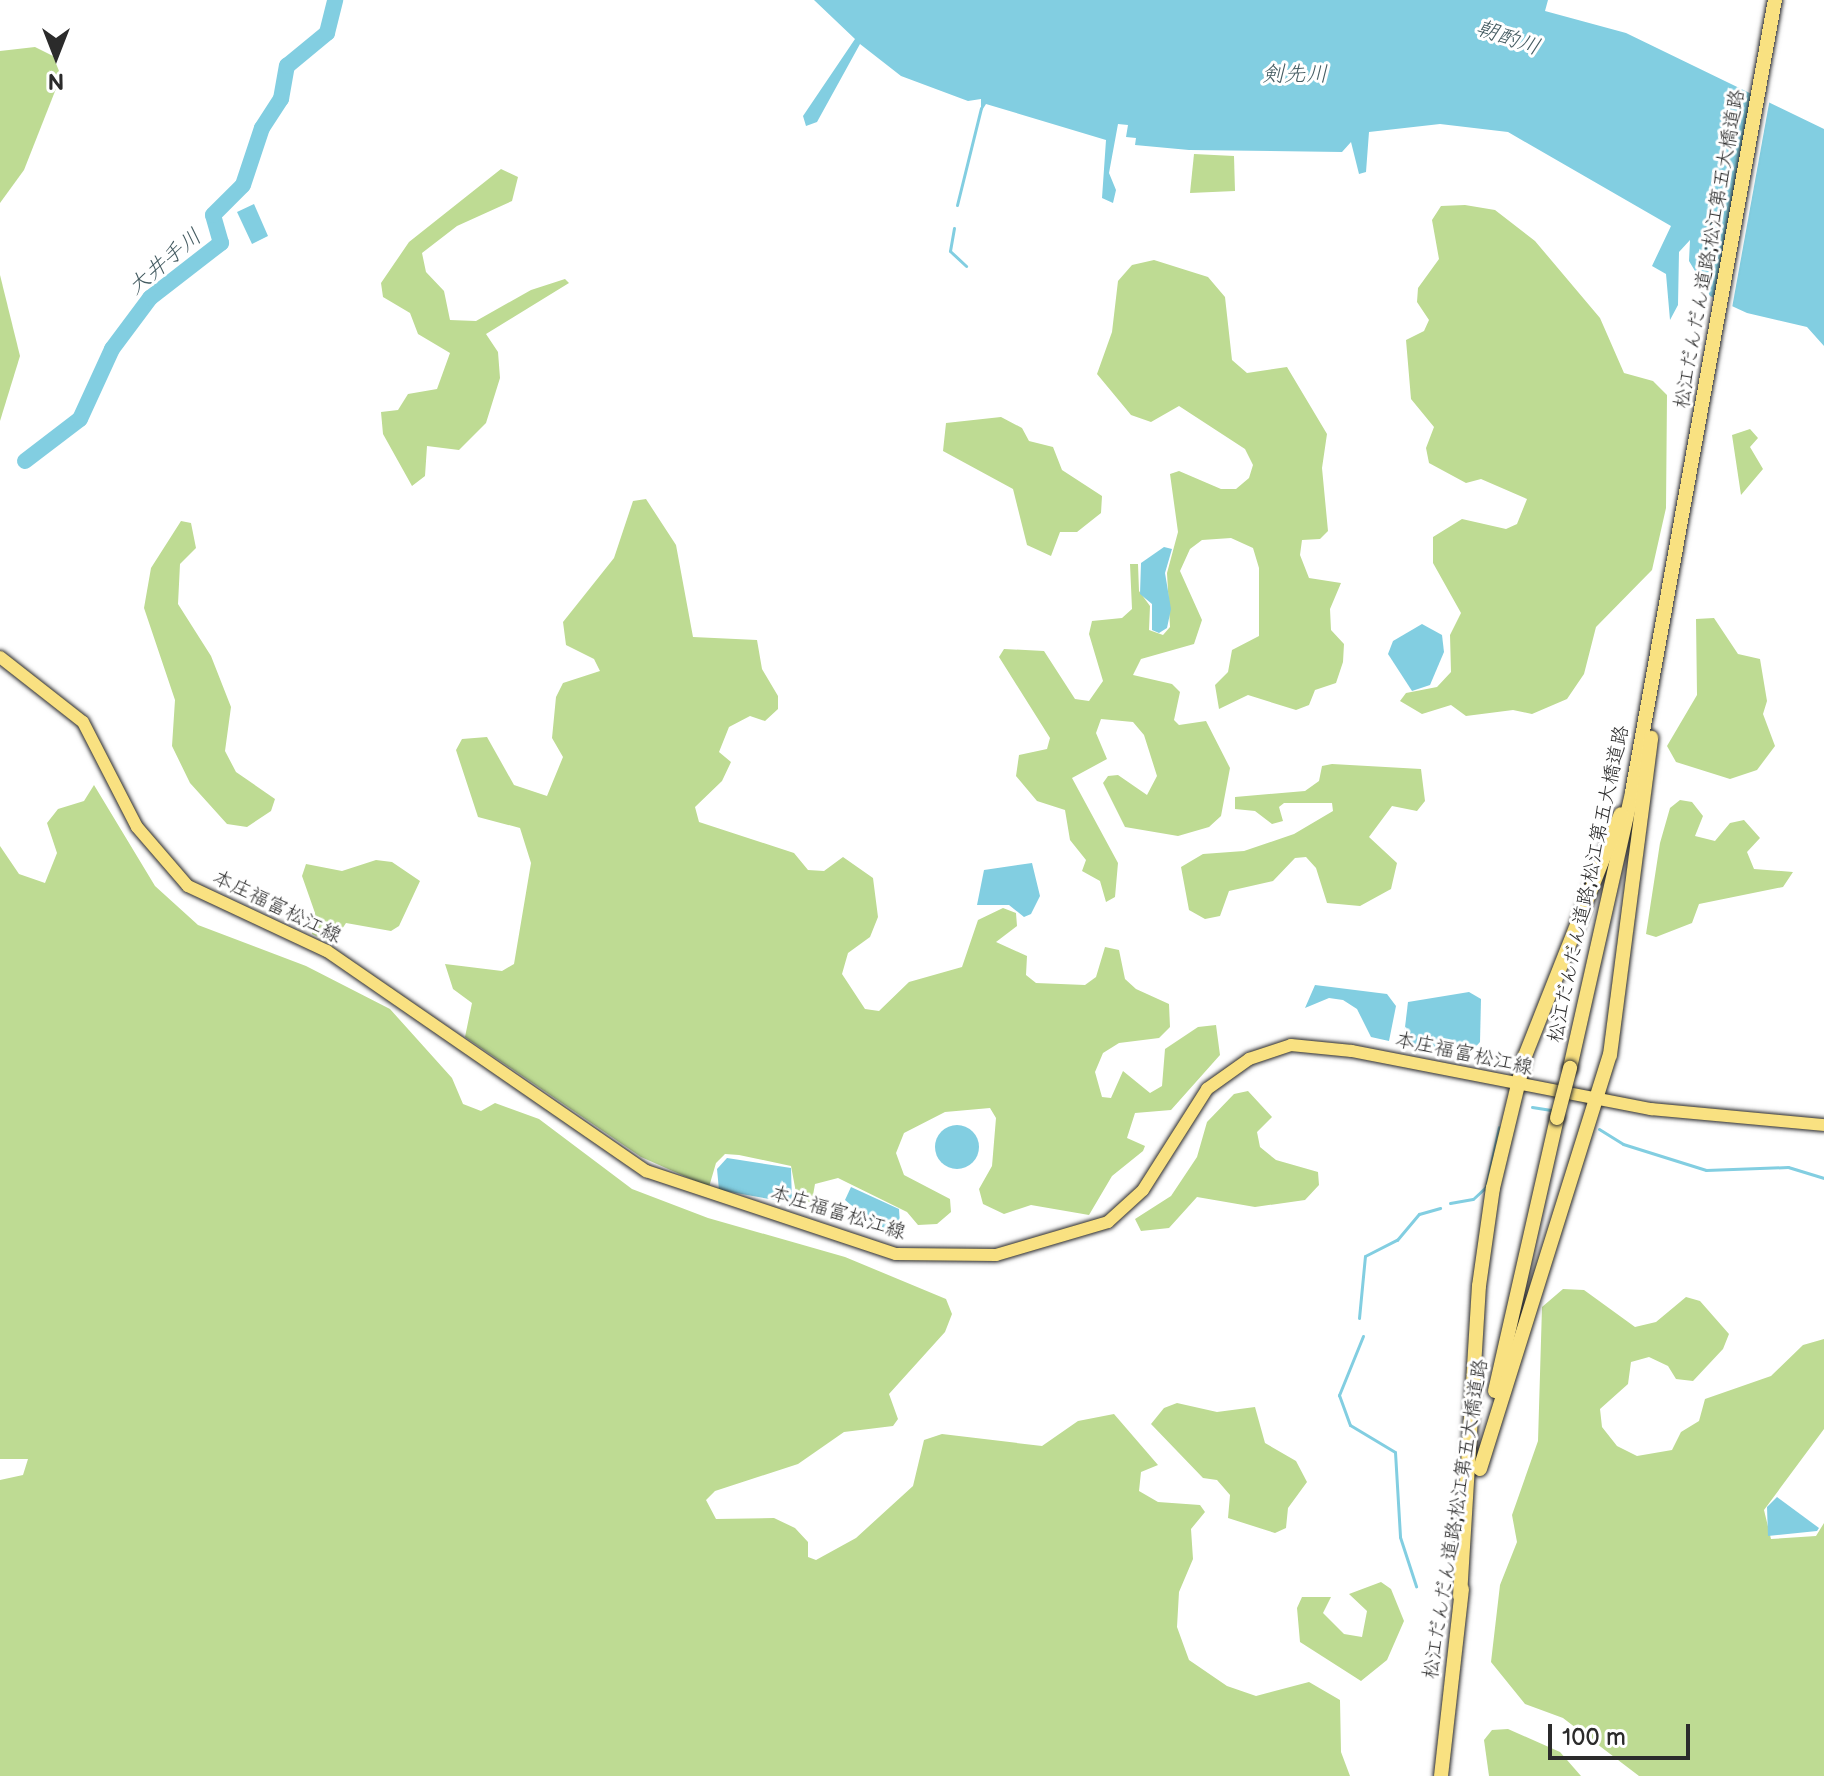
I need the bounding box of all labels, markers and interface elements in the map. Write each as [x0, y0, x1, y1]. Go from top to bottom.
water label: 朝酌川 [1473, 15, 1543, 61]
north arrow [16, 16, 96, 96]
water label: 剣先川 [1262, 62, 1328, 88]
text: N [48, 67, 64, 94]
street label: 松江だんだん道路;松江第五大橋道路 [1670, 87, 1750, 411]
water label: 大井手川 [123, 224, 207, 300]
street label: 松江だんだん道路;松江第五大橋道路 [1544, 723, 1634, 1045]
street label: 本庄福富松江線 [209, 866, 345, 948]
street label: 本庄福富松江線 [1393, 1028, 1535, 1080]
street label: 本庄福富松江線 [768, 1181, 908, 1245]
street label: 松江だんだん道路;松江第五大橋道路 [1419, 1357, 1493, 1681]
scale bar [1552, 1708, 1694, 1758]
text: 100 m [1562, 1723, 1626, 1752]

